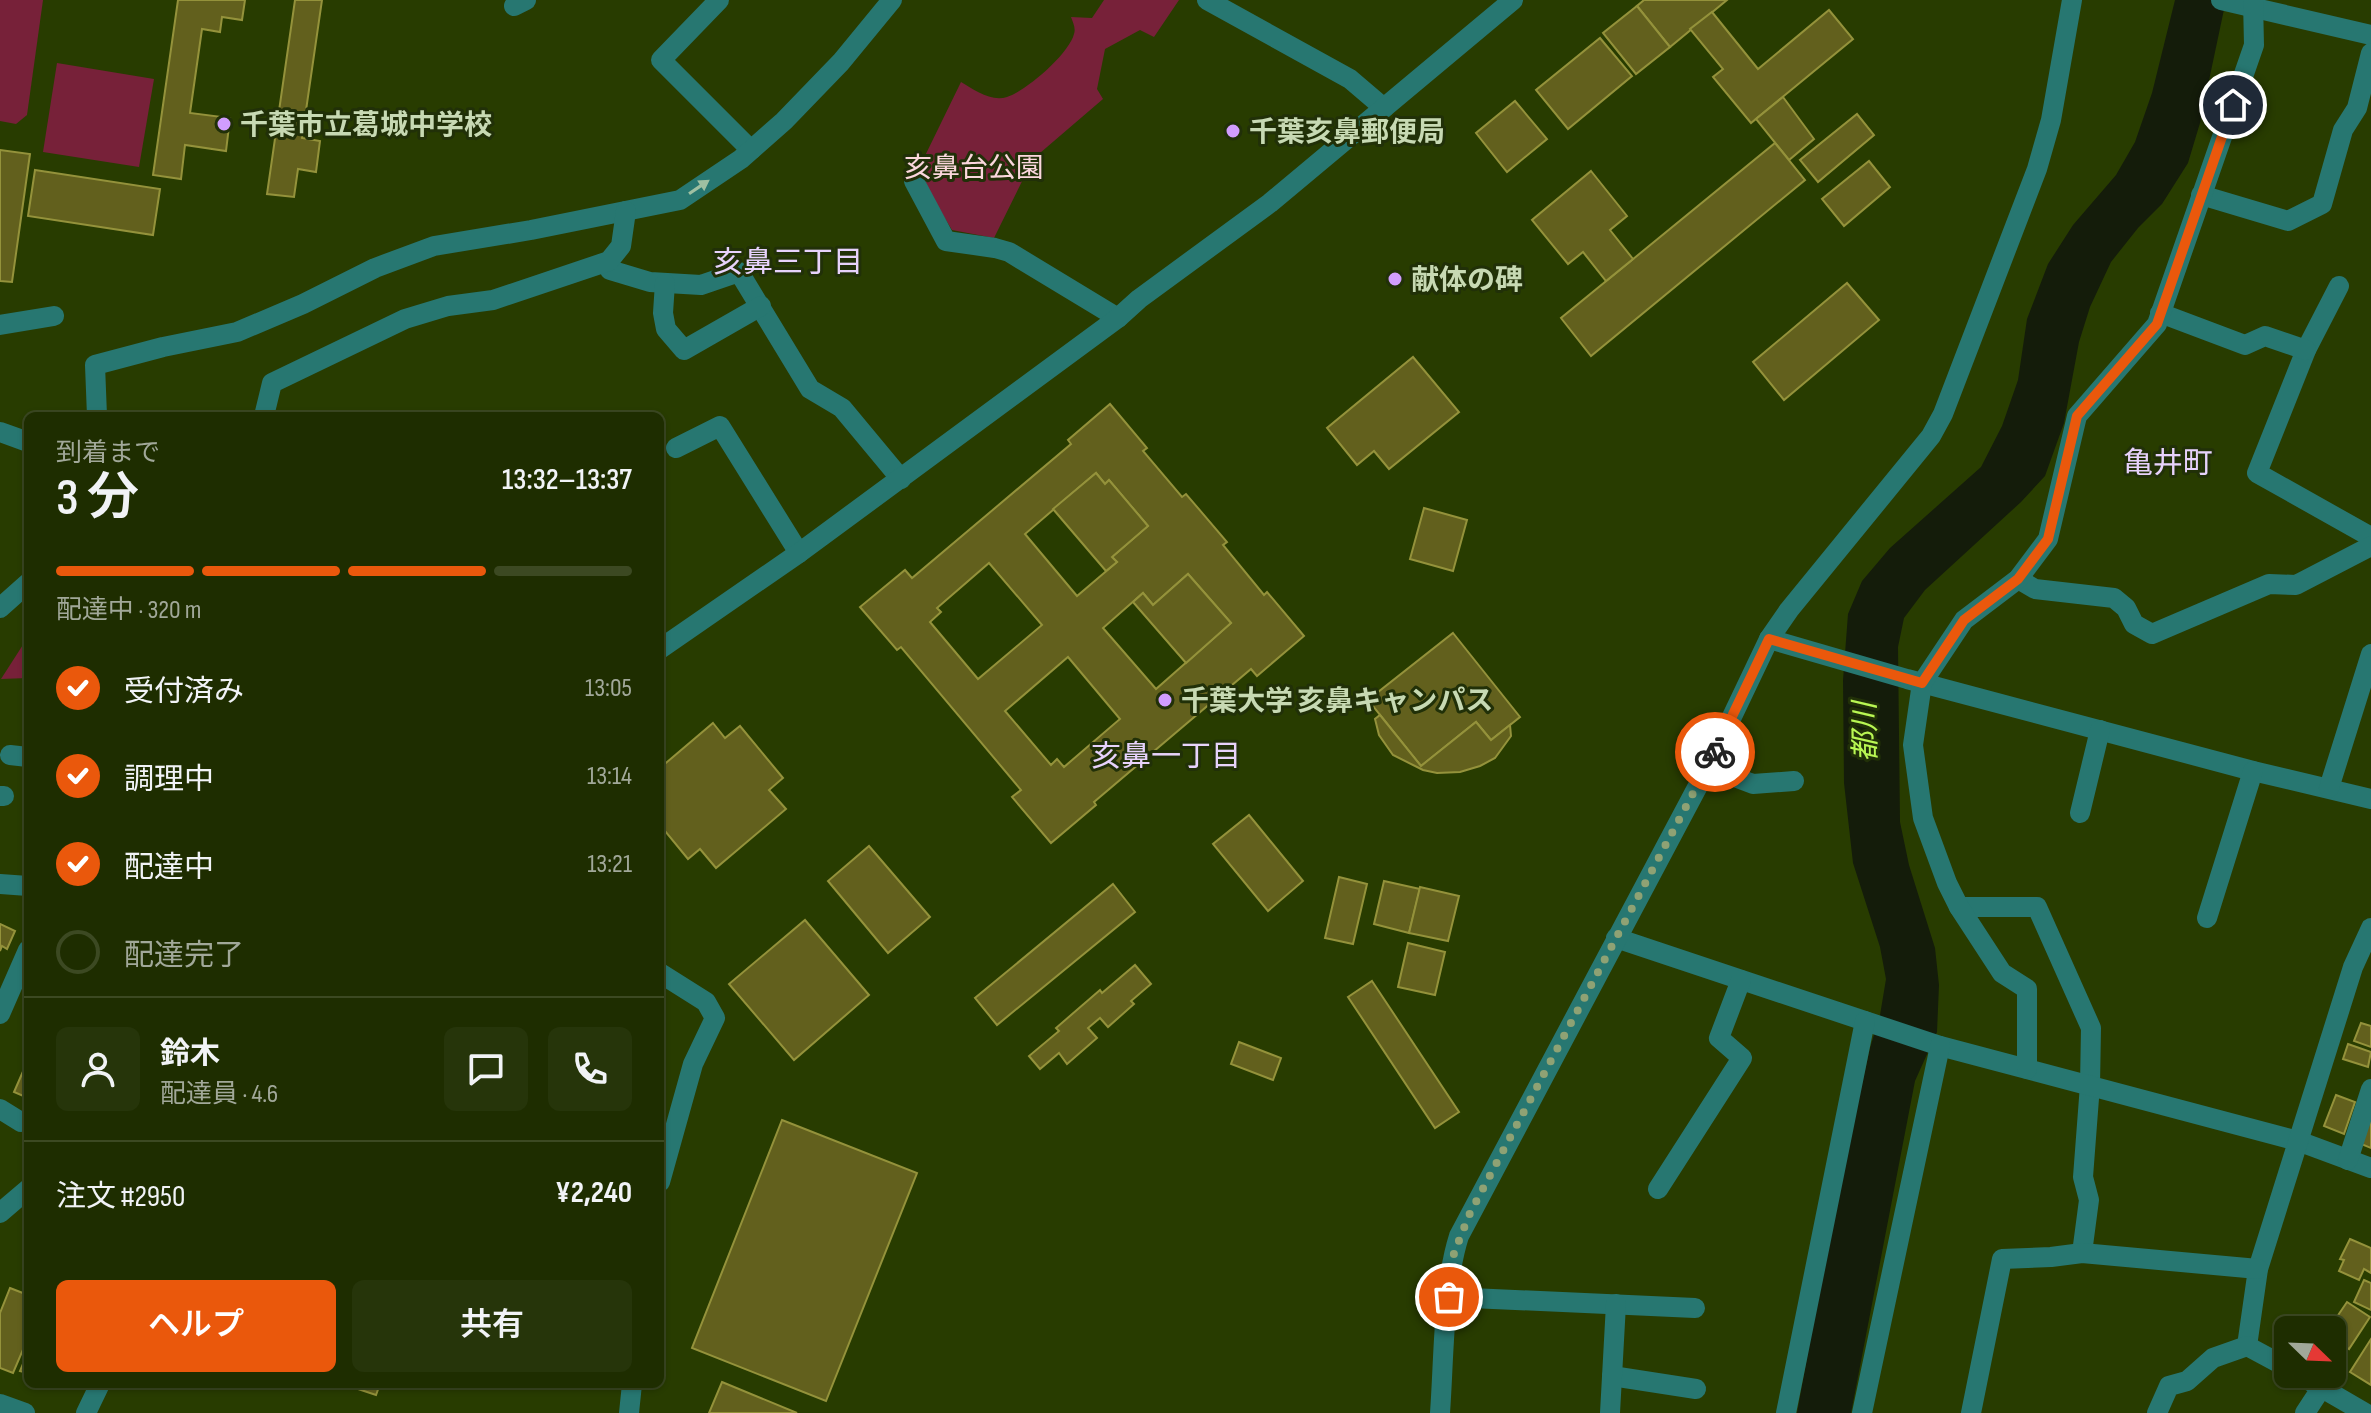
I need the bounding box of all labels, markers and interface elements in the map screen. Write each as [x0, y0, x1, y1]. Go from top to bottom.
pin [2199, 71, 2267, 139]
icon: home [2211, 83, 2255, 127]
place label: 千葉市立葛城中学校 [240, 109, 492, 142]
marker: 千葉市立葛城中学校 [215, 115, 233, 133]
place label: 千葉亥鼻郵便局 [1249, 116, 1445, 149]
marker: 千葉亥鼻郵便局 [1224, 122, 1242, 140]
park label: 亥鼻台公園 [904, 152, 1044, 185]
one-way arrow [688, 180, 710, 195]
district label: 亥鼻三丁目 [713, 245, 863, 281]
place label: 献体の碑 [1411, 264, 1523, 297]
marker: 献体の碑 [1386, 270, 1404, 288]
text: 到着まで [56, 438, 160, 469]
district label: 亀井町 [2123, 446, 2213, 482]
text: 13:32–13:37 [502, 462, 632, 498]
text: 3 分 [56, 467, 139, 530]
text: 配達中 · 320 m [56, 595, 202, 626]
icon: check [56, 666, 100, 710]
text: 13:05 [585, 673, 632, 704]
text: 受付済み [124, 674, 244, 710]
place label: 千葉大学 亥鼻キャンパス [1181, 685, 1493, 718]
marker: 千葉大学 亥鼻キャンパス [1156, 691, 1174, 709]
water label: 都川 [1847, 699, 1885, 762]
courier [1675, 712, 1755, 792]
icon: bike [1693, 730, 1737, 774]
district label: 亥鼻一丁目 [1091, 739, 1241, 775]
icon: check [56, 754, 100, 798]
text: 13:14 [587, 761, 632, 792]
text: 調理中 [124, 762, 214, 798]
icon: check [56, 842, 100, 886]
text: 13:21 [587, 849, 632, 880]
text: 配達中 [124, 850, 214, 886]
text: 配達完了 [124, 938, 244, 974]
button: person [56, 1027, 140, 1111]
button: chat [444, 1027, 528, 1111]
button: phone [548, 1027, 632, 1111]
text: 鈴木 [160, 1036, 220, 1072]
text: 配達員 · 4.6 [160, 1079, 278, 1110]
text: ¥2,240 [555, 1175, 632, 1211]
text: 注文 #2950 [56, 1179, 185, 1215]
pin [1415, 1263, 1483, 1331]
icon: bag [1427, 1275, 1471, 1319]
button: ヘルプ [56, 1280, 336, 1372]
button: 共有 [352, 1280, 632, 1372]
north arrow [2274, 1316, 2346, 1388]
map controls [2274, 1316, 2346, 1388]

